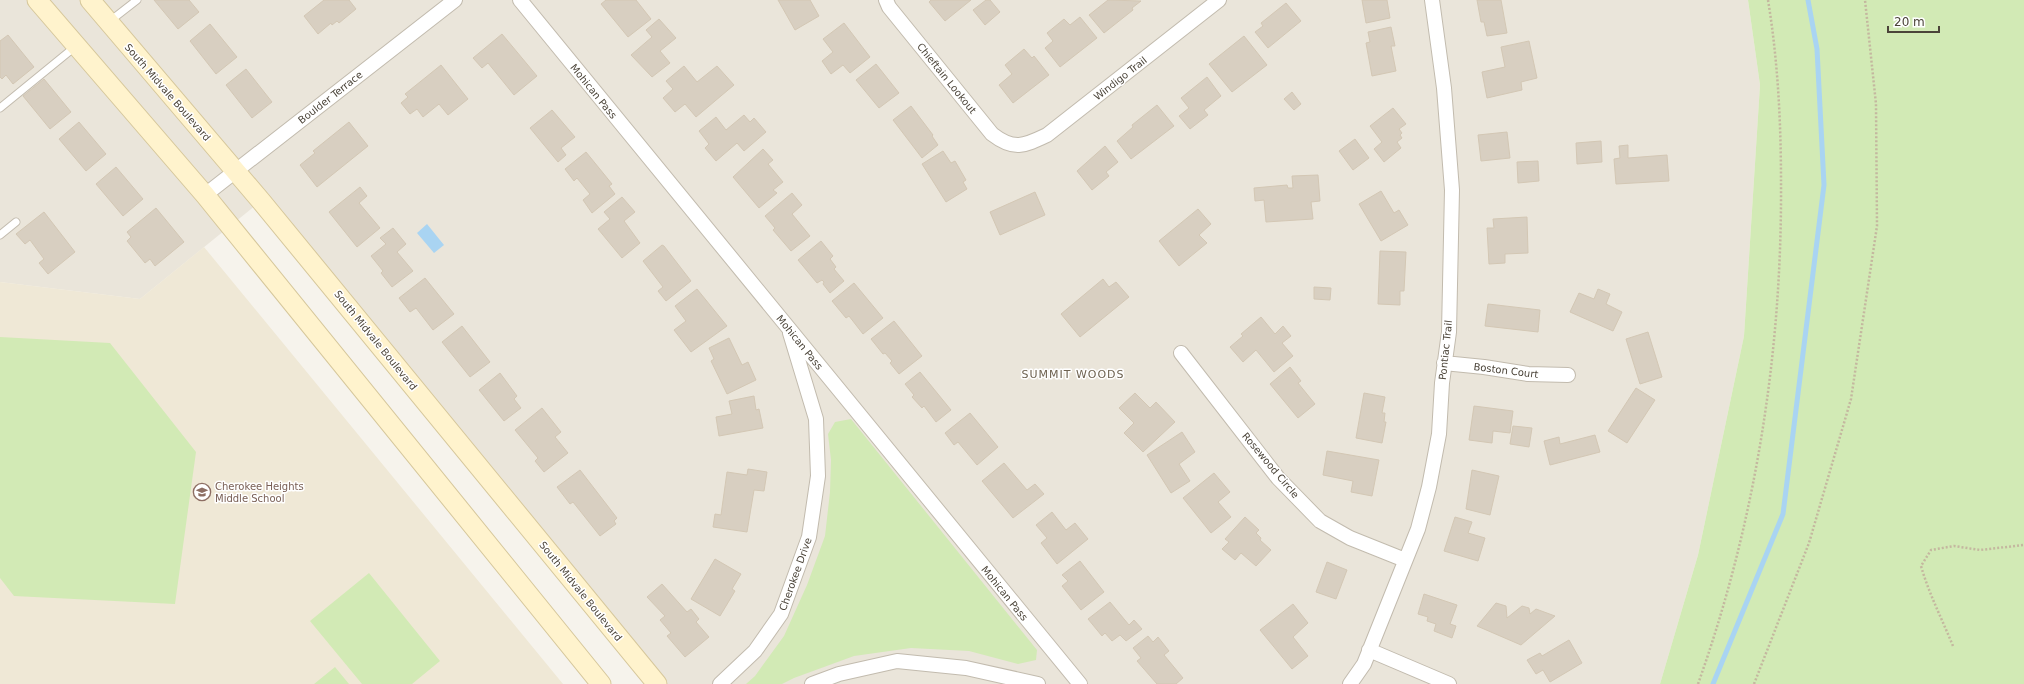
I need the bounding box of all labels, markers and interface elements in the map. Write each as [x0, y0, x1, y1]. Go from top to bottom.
scale bar [1888, 8, 1939, 34]
text: 20 m [1894, 15, 1925, 29]
street label: Chieftain Lookout [915, 41, 978, 116]
street label: South Midvale Boulevard [123, 42, 213, 143]
street label: Windigo Trail [1092, 54, 1149, 102]
street label: Mohican Pass [568, 62, 619, 121]
street label: Boulder Terrace [296, 69, 365, 126]
street label: South Midvale Boulevard [332, 288, 419, 392]
street label: Mohican Pass [774, 313, 825, 372]
street label: Pontiac Trail [1437, 320, 1454, 381]
street label: Boston Court [1473, 361, 1539, 380]
district label: SUMMIT WOODS [1021, 368, 1125, 381]
street label: Rosewood Circle [1240, 430, 1301, 500]
place label: Cherokee Heights Middle School [215, 481, 304, 504]
school or university icon: Cherokee Heights Middle School [192, 482, 212, 502]
street label: Cherokee Drive [777, 536, 814, 612]
street label: South Midvale Boulevard [537, 539, 624, 643]
street label: Mohican Pass [979, 564, 1030, 623]

